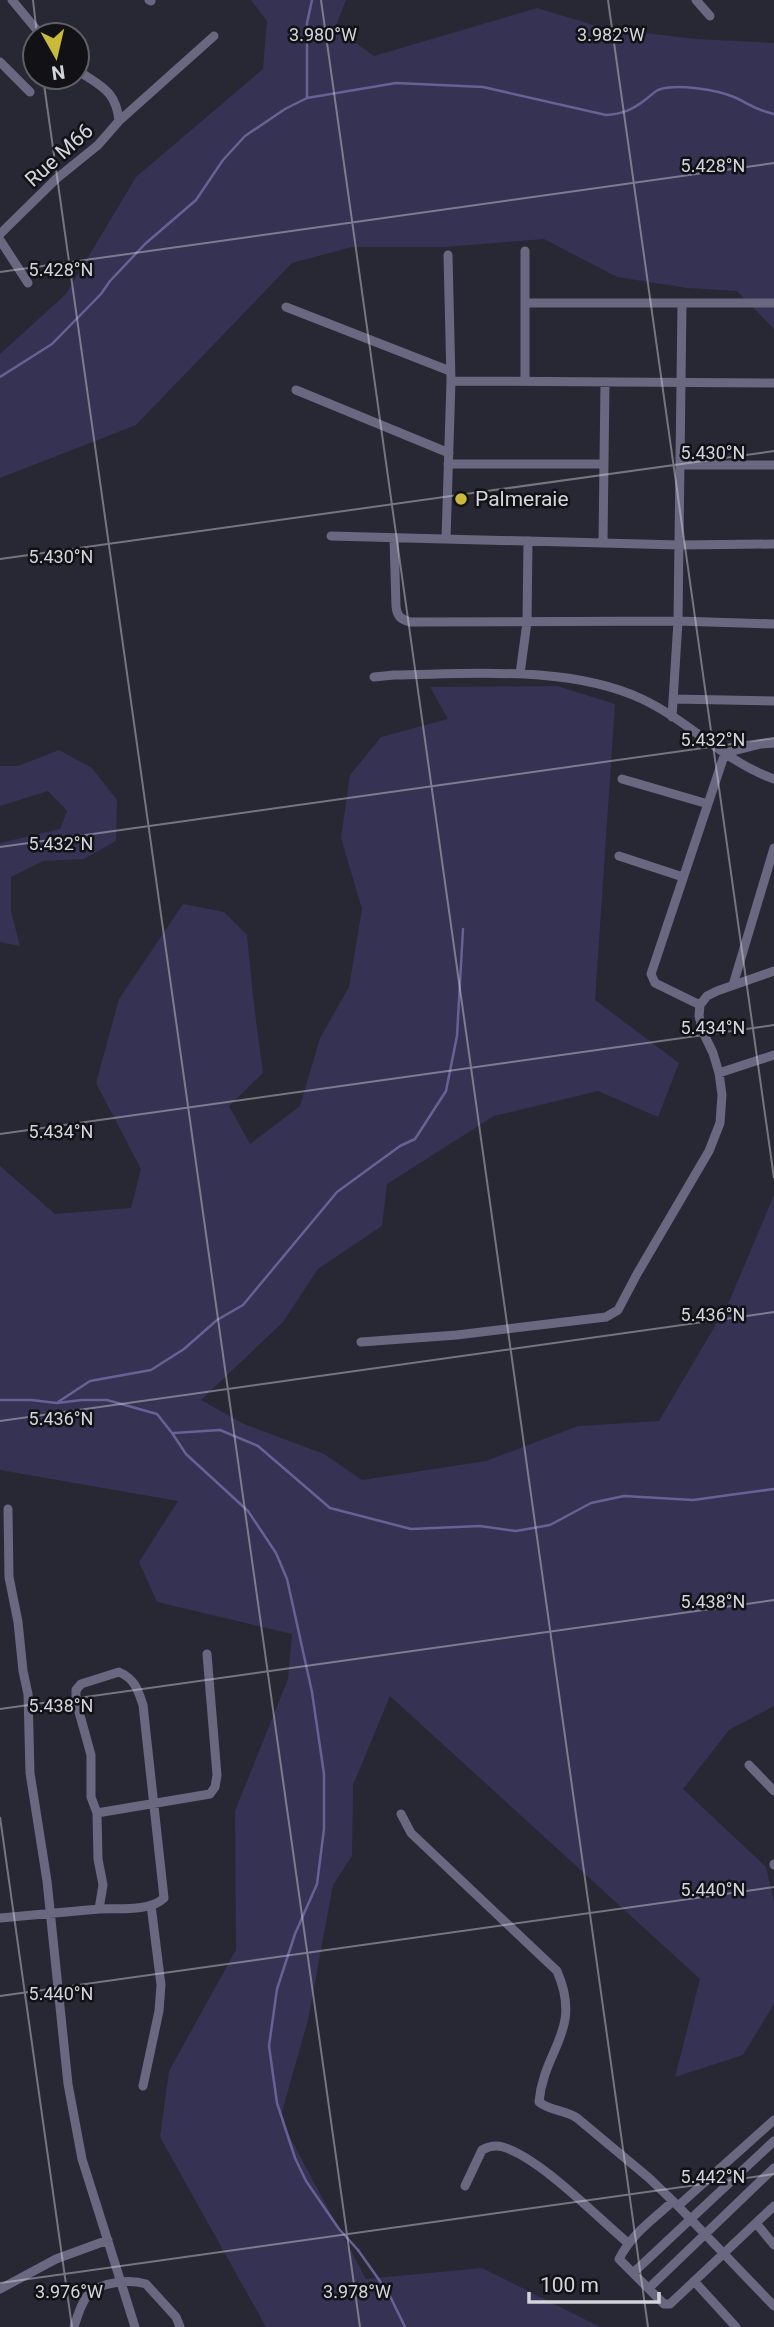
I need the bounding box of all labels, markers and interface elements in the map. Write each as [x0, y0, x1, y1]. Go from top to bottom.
north arrow [21, 21, 91, 91]
text: 3.980°W [289, 24, 357, 45]
text: 3.982°W [577, 24, 645, 45]
text: N [50, 60, 67, 85]
street label: Rue M66 [20, 118, 98, 192]
text: 5.428°N [681, 155, 745, 176]
text: 5.428°N [29, 259, 93, 280]
text: 5.430°N [681, 442, 745, 463]
place label: Palmeraie [475, 487, 569, 511]
marker: Palmeraie [453, 491, 469, 507]
text: 5.430°N [29, 546, 93, 567]
text: 5.432°N [681, 729, 745, 750]
text: 5.432°N [29, 833, 93, 854]
text: 5.434°N [681, 1017, 745, 1038]
text: 5.434°N [29, 1121, 93, 1142]
text: 5.436°N [681, 1304, 745, 1325]
text: 5.436°N [29, 1408, 93, 1429]
text: 5.438°N [681, 1591, 745, 1612]
text: 5.438°N [29, 1695, 93, 1716]
text: 5.440°N [681, 1879, 745, 1900]
text: 5.440°N [29, 1983, 93, 2004]
text: 5.442°N [681, 2166, 745, 2187]
scale bar [529, 2260, 658, 2304]
text: 100 m [540, 2273, 599, 2297]
text: 3.976°W [35, 2281, 103, 2302]
text: 3.978°W [323, 2281, 391, 2302]

